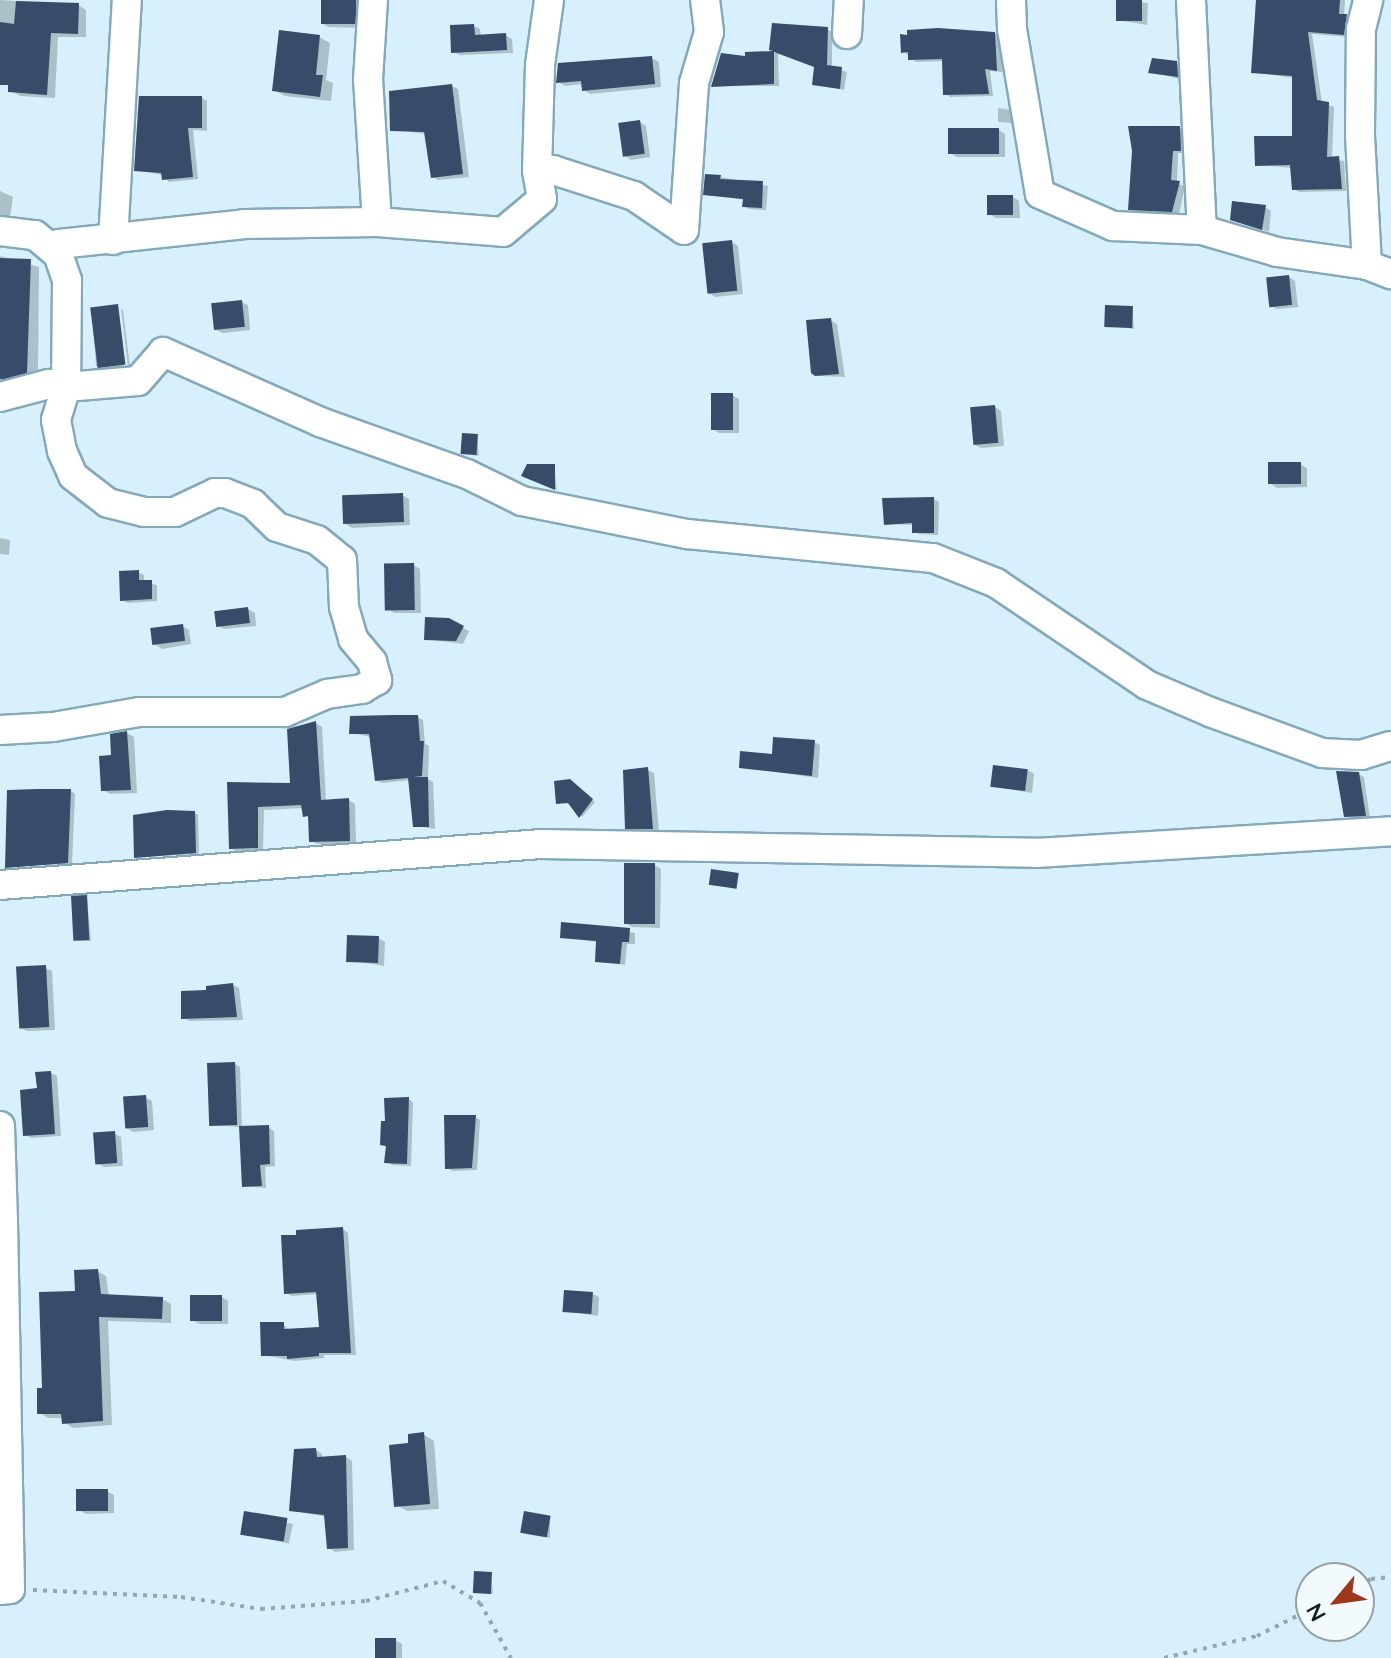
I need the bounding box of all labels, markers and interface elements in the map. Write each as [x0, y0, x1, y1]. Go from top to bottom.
north arrow [1295, 1562, 1375, 1642]
text: N [1300, 1599, 1332, 1627]

